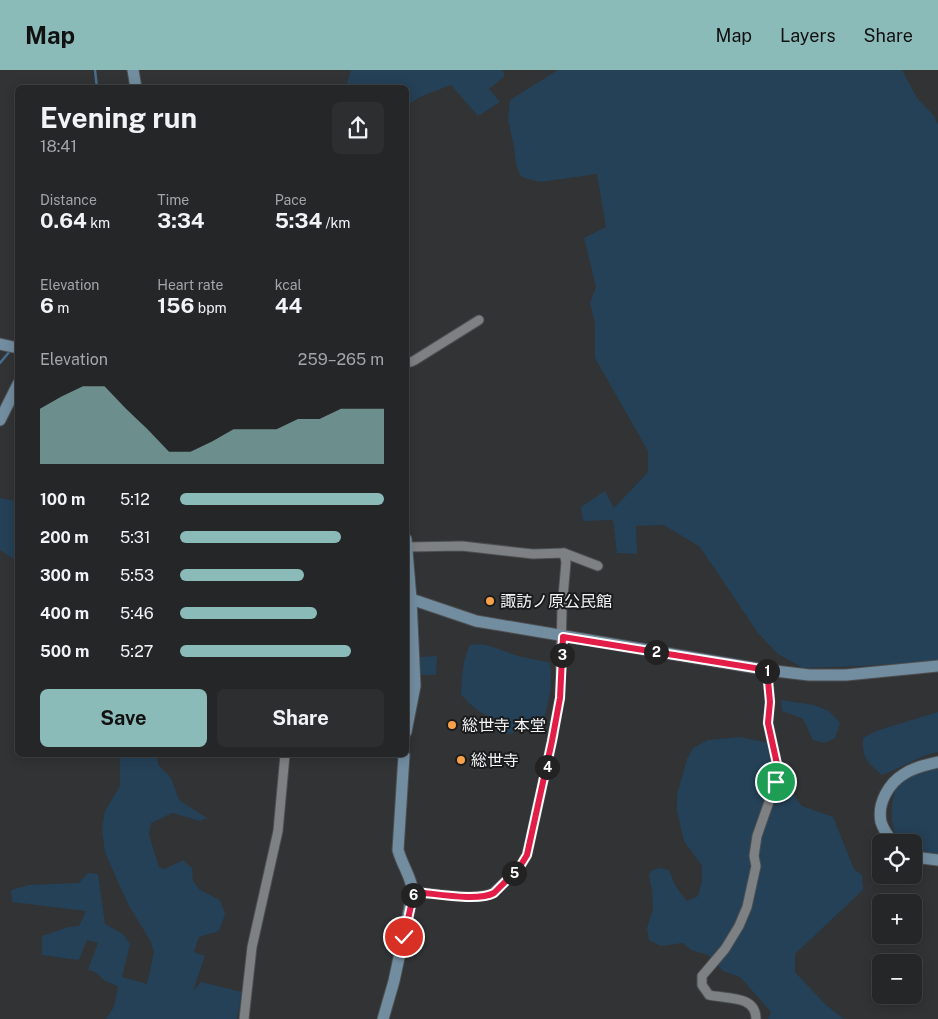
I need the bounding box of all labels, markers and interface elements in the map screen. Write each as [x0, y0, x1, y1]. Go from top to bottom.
text: Map [25, 21, 75, 49]
text: Map [716, 25, 752, 46]
text: Layers [780, 25, 836, 46]
text: Share [864, 25, 913, 46]
text: Evening run [40, 101, 197, 134]
button: share [332, 102, 384, 154]
text: 18:41 [40, 137, 77, 156]
text: Distance [40, 192, 97, 208]
text: Time [157, 192, 189, 208]
text: Pace [275, 192, 307, 208]
text: 0.64 [40, 208, 87, 233]
text: 3:34 [157, 208, 205, 233]
text: 5:34 [275, 208, 322, 233]
text: km [87, 215, 110, 231]
text: /km [322, 215, 350, 231]
text: Elevation [40, 277, 99, 293]
text: Heart rate [157, 277, 224, 293]
text: kcal [275, 277, 302, 293]
text: 6 [40, 293, 54, 318]
text: 156 [157, 293, 194, 318]
text: 44 [275, 293, 302, 318]
text: m [54, 300, 69, 316]
text: bpm [194, 300, 227, 316]
text: Elevation [40, 350, 108, 369]
text: 259–265 m [298, 350, 384, 369]
text: 100 m [40, 490, 85, 509]
text: 5:12 [120, 490, 150, 509]
text: 200 m [40, 528, 89, 547]
text: 5:31 [120, 528, 150, 547]
text: 300 m [40, 566, 89, 585]
text: 5:53 [120, 566, 154, 585]
place label: 諏訪ノ原公民館 [500, 592, 612, 611]
marker: 諏訪ノ原公民館 [484, 595, 496, 607]
text: 400 m [40, 604, 89, 623]
text: 5:46 [120, 604, 154, 623]
pin: 2 [644, 640, 668, 664]
text: 500 m [40, 642, 89, 661]
text: 5:27 [120, 642, 153, 661]
pin: 3 [550, 642, 574, 668]
text: 2 [652, 644, 661, 660]
text: 3 [558, 647, 567, 663]
pin: 1 [754, 658, 780, 684]
text: 1 [765, 663, 771, 679]
button: Save [40, 689, 207, 747]
button: Share [217, 689, 384, 747]
place label: 総世寺 本堂 [462, 716, 546, 735]
marker: 総世寺 本堂 [446, 719, 458, 731]
place label: 総世寺 [471, 751, 519, 770]
marker: 総世寺 [455, 754, 467, 766]
pin: 4 [534, 754, 560, 780]
text: 4 [543, 759, 552, 775]
pin [755, 761, 797, 803]
icon: arrive [762, 768, 790, 796]
map controls [872, 834, 922, 1004]
button: locate [872, 834, 922, 884]
pin: 5 [502, 860, 526, 886]
text: 5 [510, 865, 519, 881]
pin: 6 [400, 882, 426, 908]
text: 6 [409, 887, 418, 903]
button: + [872, 894, 922, 944]
pin [383, 916, 425, 958]
icon: check [390, 923, 418, 951]
button: − [872, 954, 922, 1004]

